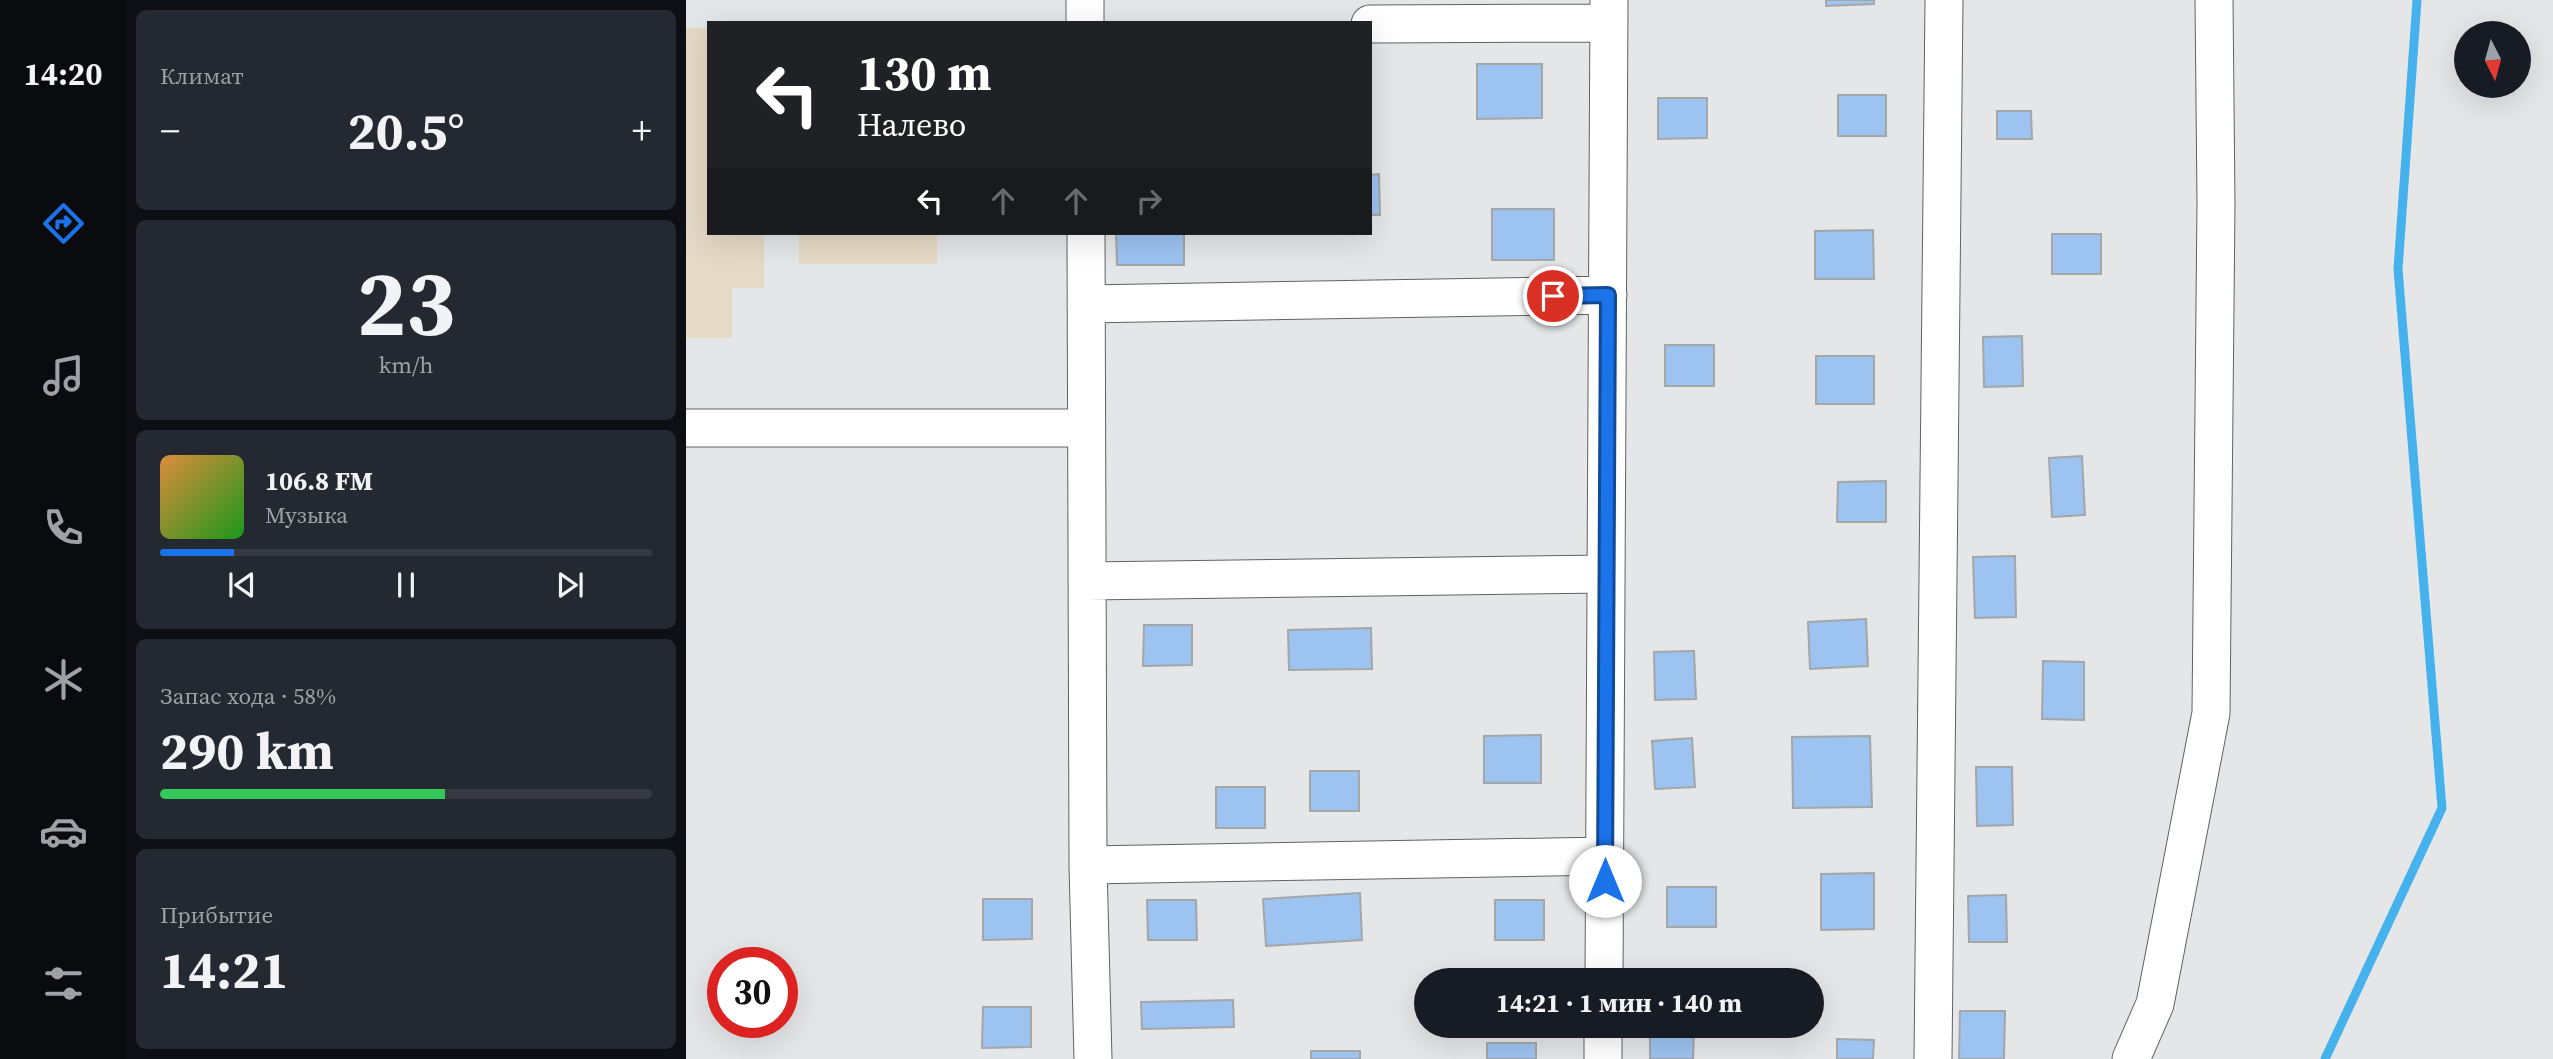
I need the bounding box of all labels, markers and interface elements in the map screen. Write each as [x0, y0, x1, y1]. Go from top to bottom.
north arrow [2454, 21, 2530, 98]
map controls [2454, 21, 2531, 98]
text: 130 m [857, 39, 992, 106]
icon: left [742, 49, 833, 140]
text: 14:20 [24, 52, 102, 96]
text: Климат [160, 60, 244, 92]
text: 20.5° [347, 95, 465, 166]
text: Налево [857, 103, 966, 147]
text: − [160, 105, 180, 157]
text: + [632, 105, 652, 157]
icon: left [911, 182, 949, 220]
icon: ahead [984, 182, 1022, 220]
icon: ahead [1057, 182, 1095, 220]
icon: right [1130, 182, 1168, 220]
icon: directions [39, 199, 88, 248]
text: 23 [357, 241, 455, 365]
pin [1523, 266, 1583, 326]
icon: arrive [1534, 277, 1572, 315]
text: km/h [379, 349, 433, 381]
icon: music [39, 351, 88, 400]
text: 106.8 FM [265, 463, 373, 499]
text: Музыка [265, 499, 348, 531]
icon: phone [39, 503, 88, 552]
icon: previous [223, 566, 261, 604]
icon: pause [387, 566, 425, 604]
icon: next [551, 566, 589, 604]
icon: climate [39, 655, 88, 704]
text: Запас хода · 58% [160, 680, 336, 712]
text: 290 km [160, 715, 334, 786]
icon: car [39, 807, 88, 856]
position arrow [1568, 844, 1642, 918]
text: Прибытие [160, 899, 273, 931]
text: 14:21 [160, 934, 288, 1005]
speed limit sign: 30 [707, 947, 798, 1038]
icon: filters [39, 959, 88, 1008]
text: 14:21 · 1 мин · 140 m [1496, 985, 1742, 1021]

